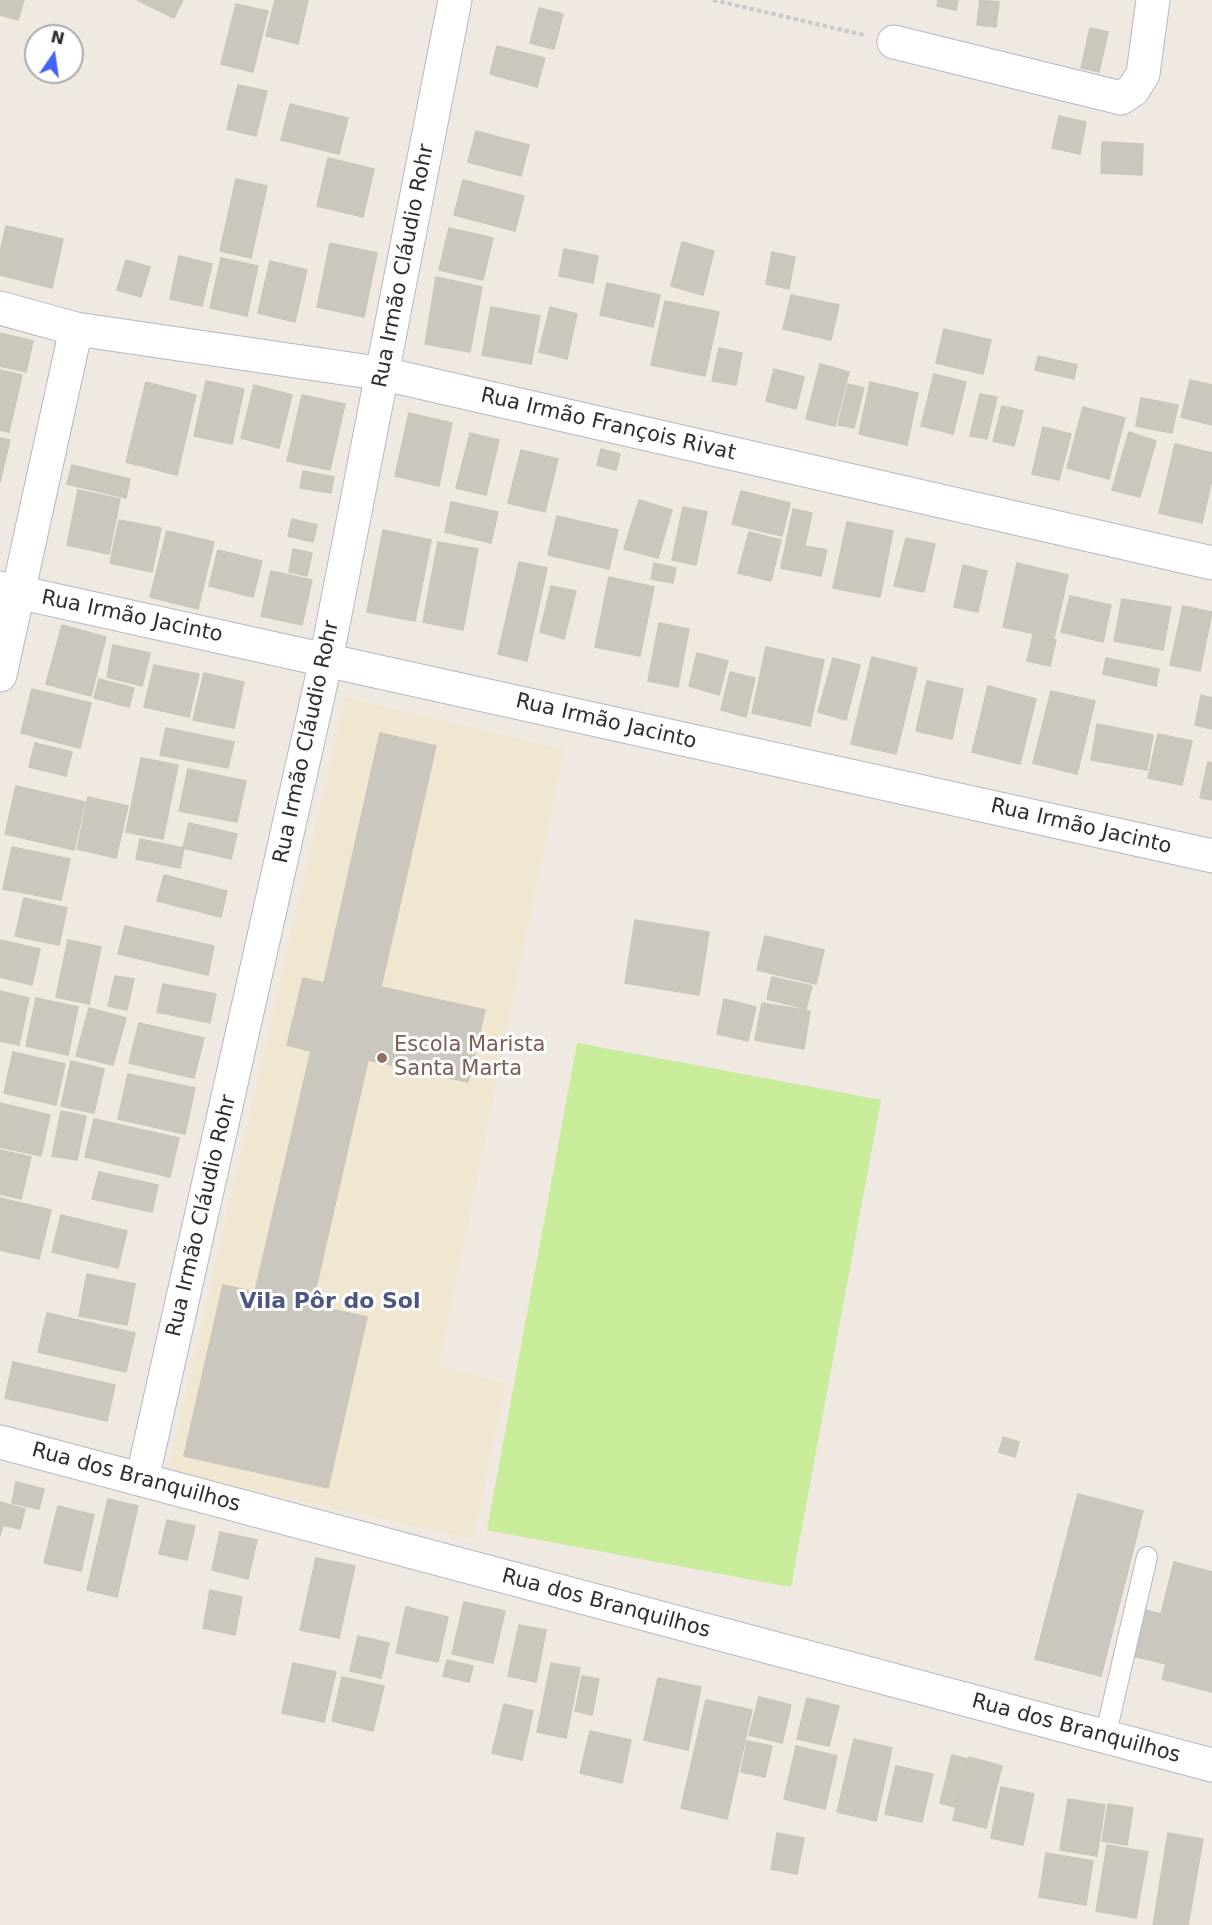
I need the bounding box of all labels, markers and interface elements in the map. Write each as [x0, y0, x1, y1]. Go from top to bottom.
north arrow [24, 24, 84, 84]
text: N [49, 27, 66, 49]
street label: Rua Irmão Cláudio Rohr [368, 142, 440, 390]
street label: Rua Irmão François Rivat [478, 383, 738, 467]
street label: Rua Irmão Jacinto [39, 585, 225, 649]
street label: Rua Irmão Cláudio Rohr [269, 618, 345, 866]
street label: Rua Irmão Jacinto [513, 689, 699, 755]
street label: Rua Irmão Jacinto [988, 794, 1174, 860]
place label: Escola Marista Santa Marta [394, 1033, 545, 1083]
marker: Escola Marista Santa Marta [375, 1051, 389, 1065]
street label: Rua Irmão Cláudio Rohr [162, 1093, 242, 1339]
district label: Vila Pôr do Sol [240, 1289, 420, 1315]
street label: Rua dos Branquilhos [29, 1438, 243, 1518]
street label: Rua dos Branquilhos [499, 1564, 713, 1644]
street label: Rua dos Branquilhos [969, 1689, 1183, 1769]

